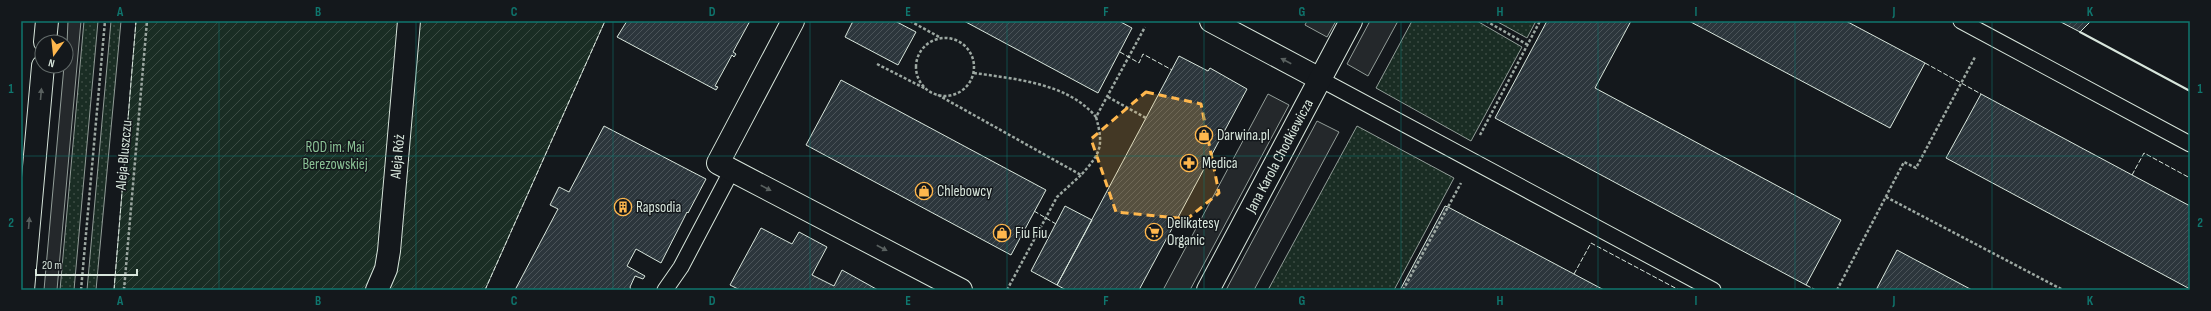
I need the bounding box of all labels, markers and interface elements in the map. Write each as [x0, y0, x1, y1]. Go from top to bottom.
text: A [116, 4, 124, 20]
text: B [315, 4, 321, 20]
text: C [511, 4, 518, 20]
text: D [709, 4, 716, 20]
text: E [905, 4, 911, 20]
text: F [1103, 4, 1109, 20]
text: G [1299, 4, 1306, 20]
text: H [1497, 4, 1504, 20]
text: I [1695, 4, 1698, 20]
text: J [1892, 4, 1896, 20]
text: K [2087, 4, 2094, 20]
north arrow [34, 34, 74, 74]
text: N [47, 56, 56, 70]
one-way arrow [1280, 57, 1292, 64]
text: 1 [8, 81, 14, 97]
text: 1 [2197, 81, 2203, 97]
one-way arrow [37, 88, 44, 100]
street label: Jana Karola Chodkiewicza [1241, 95, 1317, 217]
street label: Aleja Bluszczu [111, 119, 137, 192]
shop icon: Darwina.pl [1194, 125, 1214, 145]
place label: Darwina.pl [1217, 126, 1270, 145]
street label: Aleja Róż [386, 133, 409, 180]
park label: ROD im. Mai Berezowskiej [302, 138, 368, 174]
pharmacy icon: Medica [1179, 153, 1199, 173]
place label: Medica [1202, 154, 1238, 173]
shop icon: Chlebowcy [914, 181, 934, 201]
place label: Chlebowcy [937, 182, 992, 201]
one-way arrow [760, 185, 772, 191]
building icon: Rapsodia [613, 197, 633, 217]
place label: Rapsodia [636, 198, 681, 217]
place label: Delikatesy Organic [1167, 214, 1220, 250]
text: 2 [8, 215, 14, 231]
text: 2 [2197, 215, 2203, 231]
one-way arrow [26, 217, 33, 229]
supermarket icon: Delikatesy Organic [1144, 222, 1164, 242]
shop icon: Fiu Fiu [992, 223, 1012, 243]
place label: Fiu Fiu [1015, 224, 1047, 243]
one-way arrow [876, 245, 887, 252]
scale bar [36, 251, 137, 277]
text: 20 m [42, 258, 62, 273]
text: A [116, 293, 124, 309]
text: B [315, 293, 321, 309]
text: C [511, 293, 518, 309]
text: D [709, 293, 716, 309]
text: E [905, 293, 911, 309]
text: F [1103, 293, 1109, 309]
text: G [1299, 293, 1306, 309]
text: H [1497, 293, 1504, 309]
text: I [1695, 293, 1698, 309]
text: J [1892, 293, 1896, 309]
text: K [2087, 293, 2094, 309]

